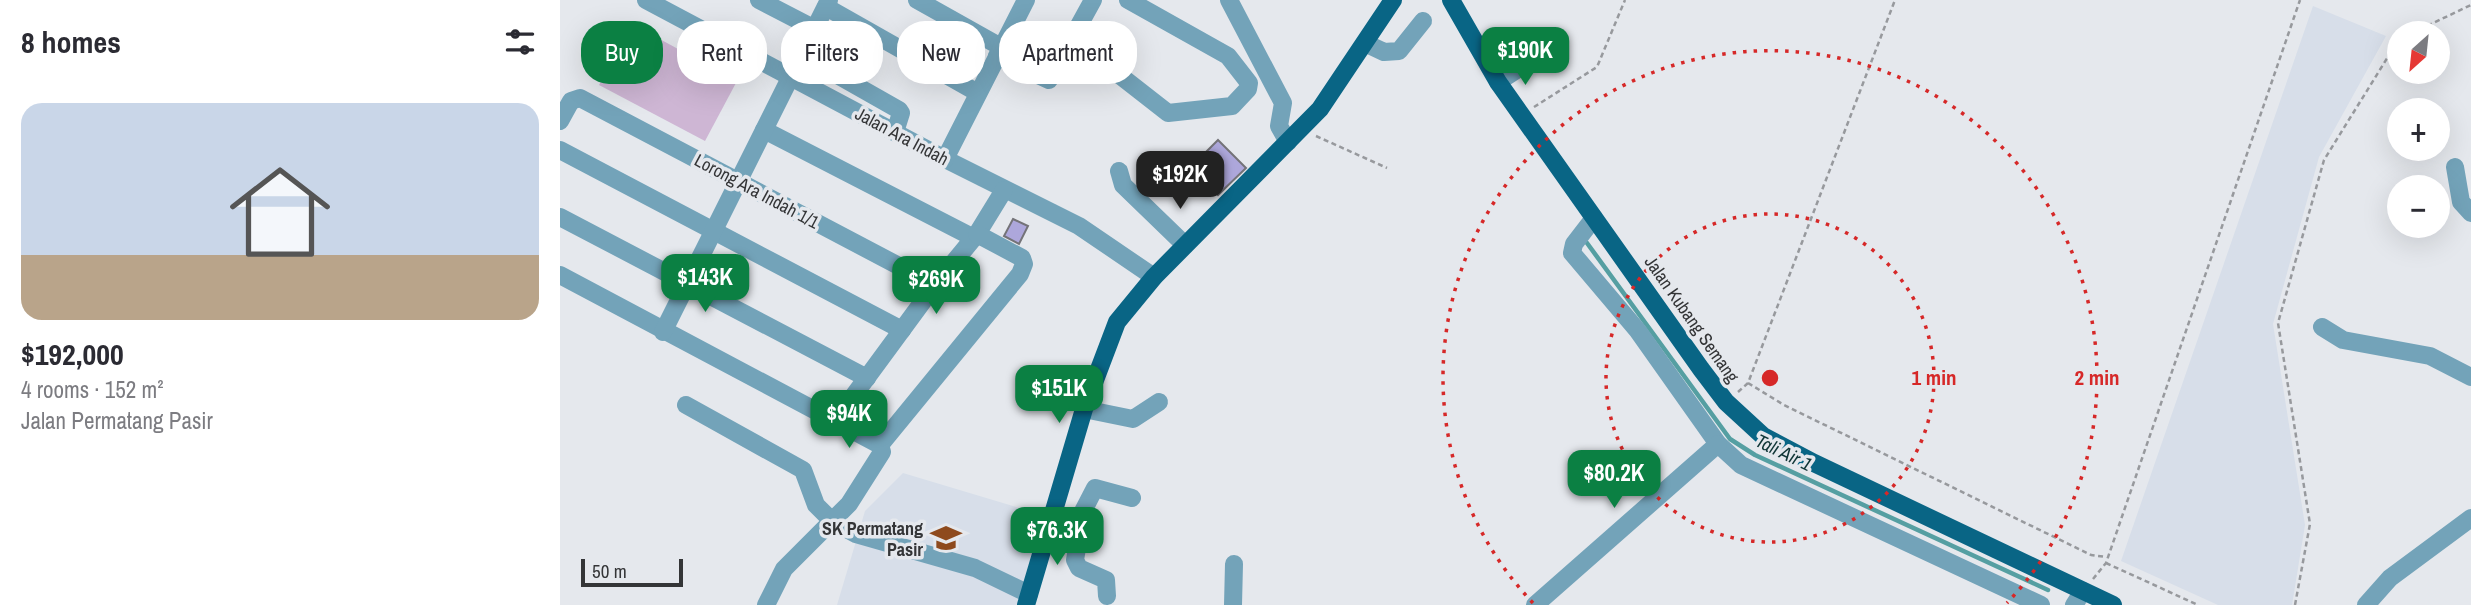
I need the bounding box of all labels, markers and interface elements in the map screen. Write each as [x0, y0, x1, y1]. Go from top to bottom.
chip: Buy [581, 21, 663, 84]
chip: Rent [677, 21, 767, 84]
chip: Filters [781, 21, 883, 84]
chip: New [897, 21, 985, 84]
chip: Apartment [999, 21, 1137, 84]
north arrow [2387, 21, 2450, 84]
map controls [2387, 21, 2450, 238]
text: 8 homes [21, 22, 121, 62]
icon: filters [501, 23, 539, 61]
pin: $190K [1476, 28, 1574, 87]
text: $190K [1497, 34, 1553, 65]
button: + [2387, 98, 2450, 161]
street label: Jalan Ara Indah [851, 101, 953, 171]
street label: Lorong Ara Indah 1/1 [690, 148, 824, 235]
icon: home [217, 149, 343, 275]
pin: $192K [1131, 152, 1229, 211]
text: $192K [1152, 158, 1208, 189]
button: − [2387, 175, 2450, 238]
street label: Jalan Kubang Semang [1639, 251, 1746, 388]
pin: $143K [656, 254, 754, 314]
pin: $269K [887, 256, 985, 316]
text: $143K [677, 261, 733, 292]
text: $269K [908, 263, 964, 294]
text: $192,000 [21, 334, 124, 374]
text: 1 min [1912, 363, 1956, 392]
text: 2 min [2075, 363, 2119, 392]
pin: $151K [1010, 366, 1108, 425]
centre of rings [1758, 366, 1782, 390]
text: $151K [1031, 372, 1087, 403]
text: 4 rooms · 152 m² [21, 374, 164, 405]
pin: $94K [808, 391, 890, 450]
text: $94K [826, 397, 872, 428]
text: Jalan Permatang Pasir [21, 405, 213, 436]
water label: Tali Air 1 [1751, 427, 1817, 477]
pin: $80.2K [1557, 450, 1671, 510]
text: $80.2K [1584, 457, 1644, 488]
pin: $76.3K [1000, 508, 1114, 567]
text: $76.3K [1027, 514, 1087, 545]
place label: SK Permatang Pasir [822, 516, 923, 562]
school or university icon: SK Permatang Pasir [929, 521, 963, 555]
scale bar [581, 556, 682, 588]
text: 50 m [592, 558, 627, 584]

